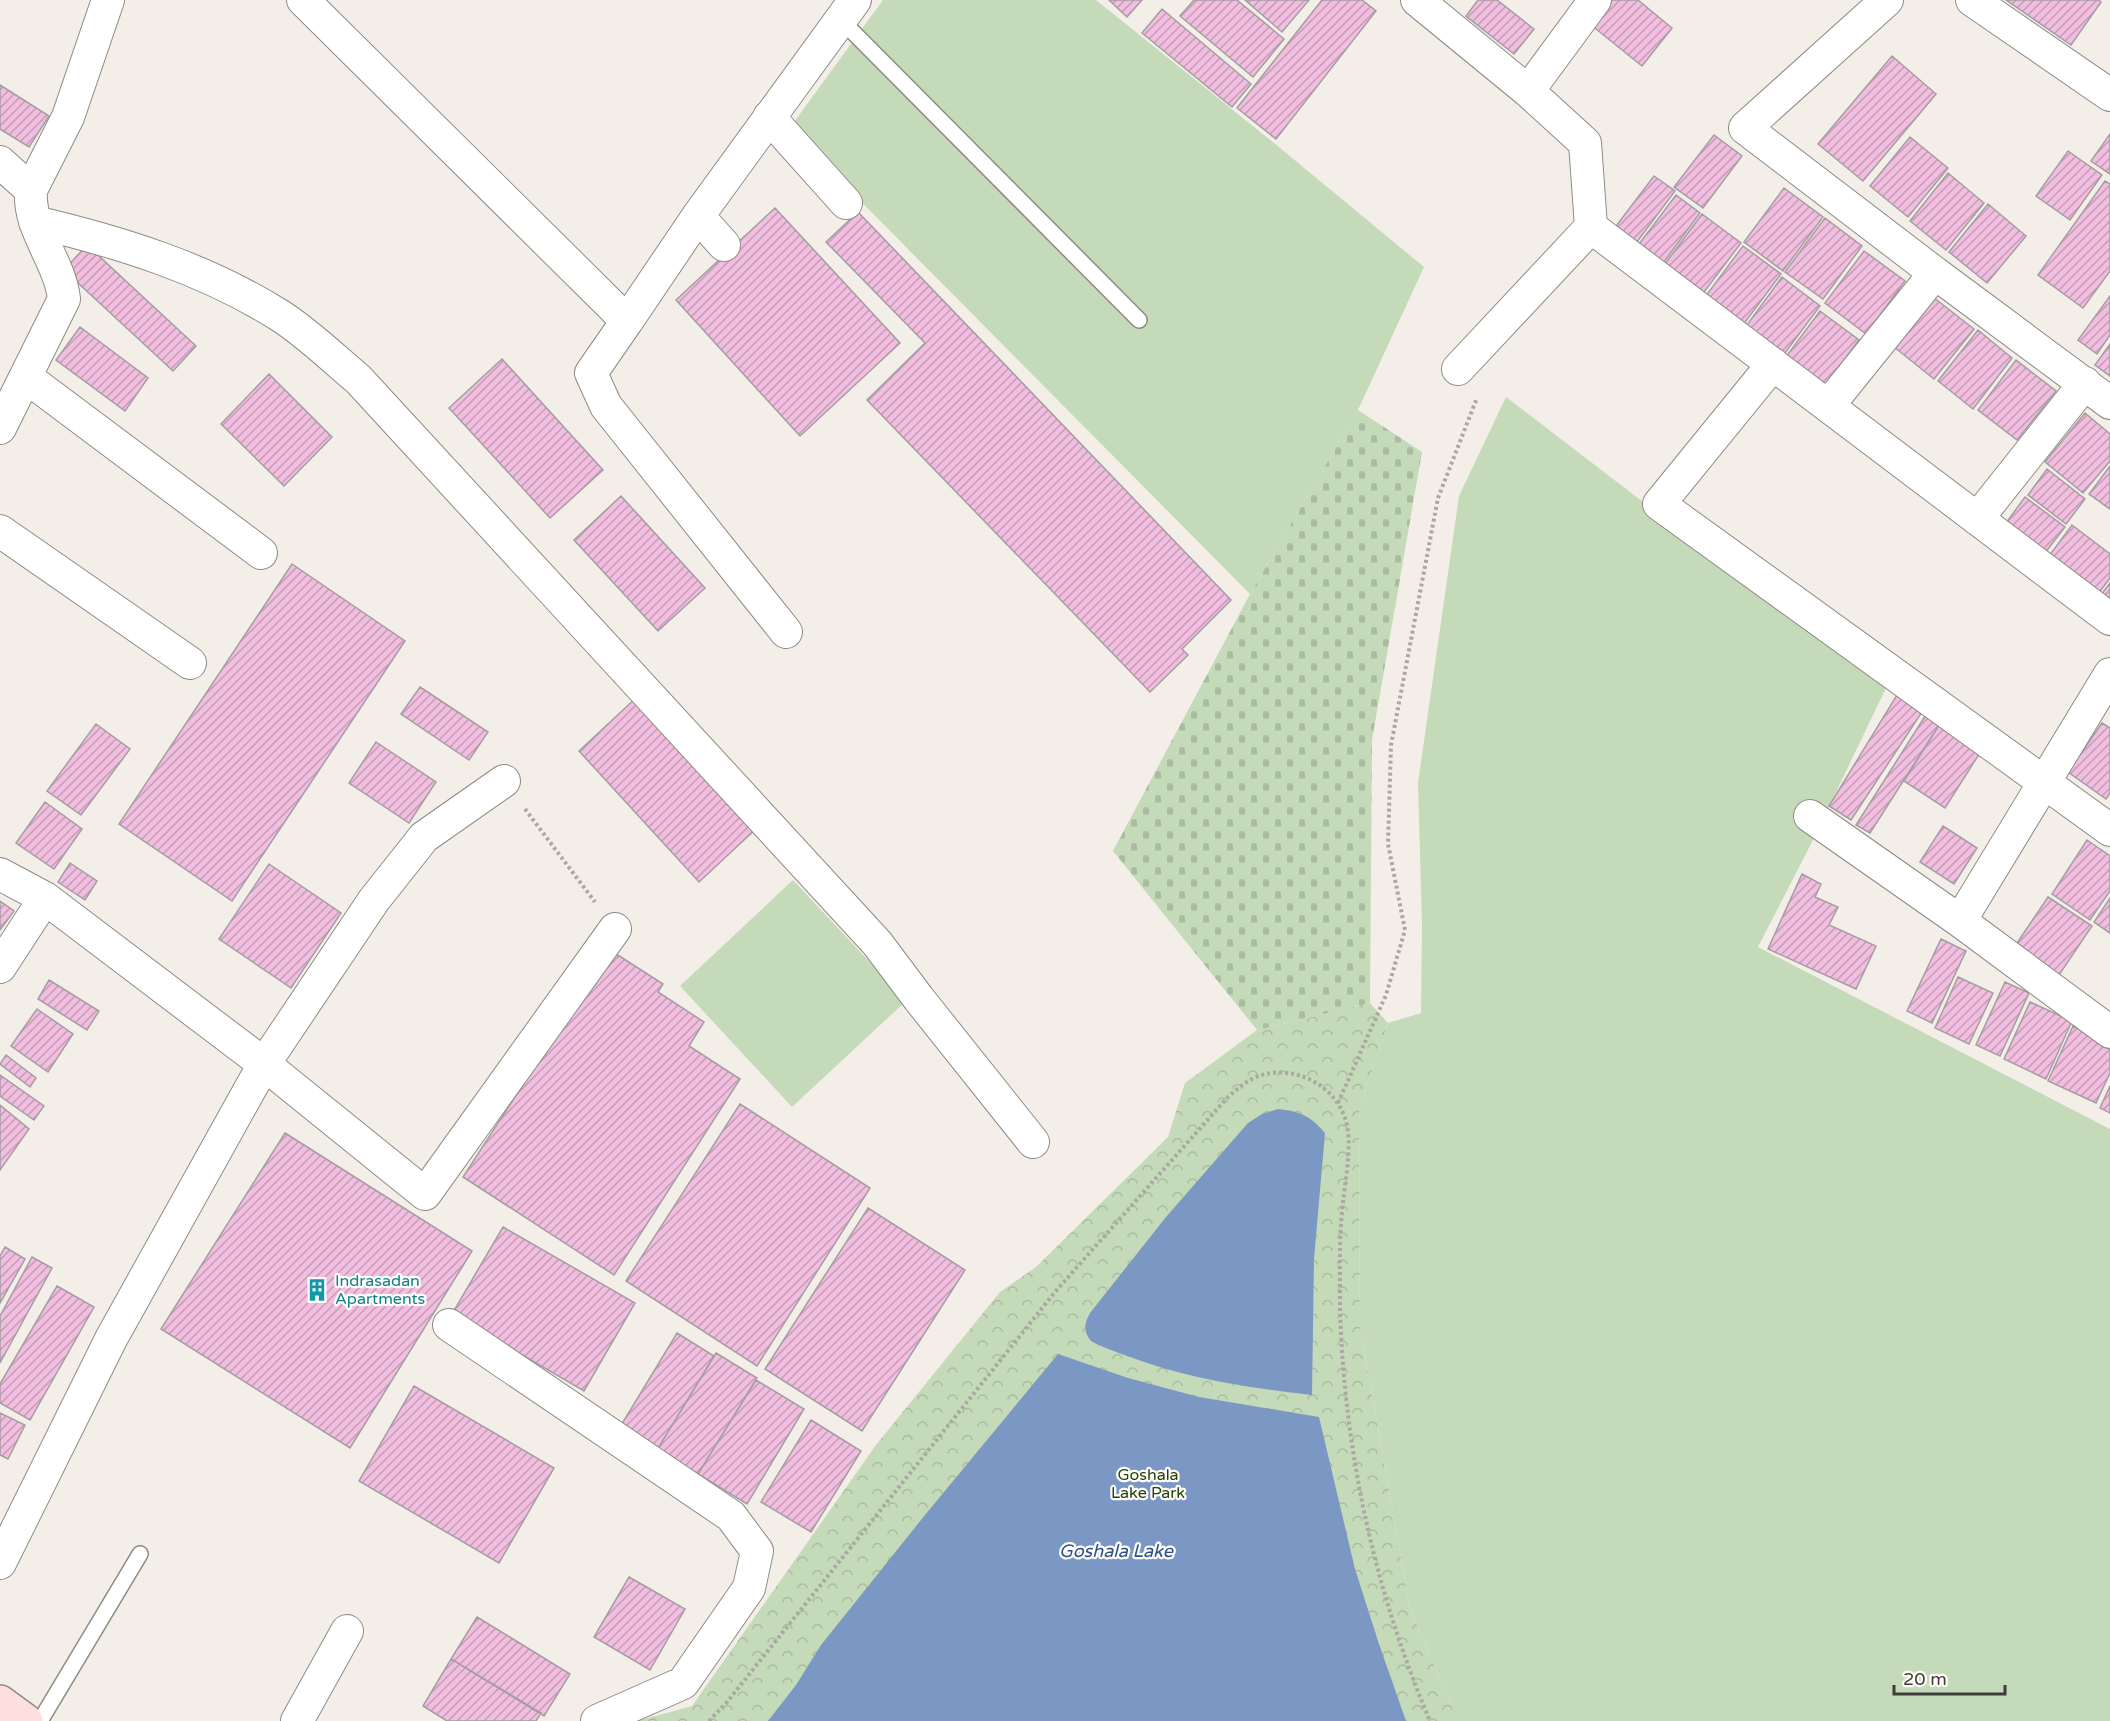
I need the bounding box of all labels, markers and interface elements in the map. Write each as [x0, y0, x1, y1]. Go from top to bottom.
place label: Indrasadan Apartments [335, 1271, 425, 1309]
building icon: Indrasadan Apartments [304, 1277, 330, 1303]
park label: Goshala Lake Park [1111, 1465, 1185, 1503]
water label: Goshala Lake [1059, 1540, 1174, 1562]
scale bar [1894, 1658, 2005, 1696]
text: 20 m [1903, 1668, 1947, 1690]

